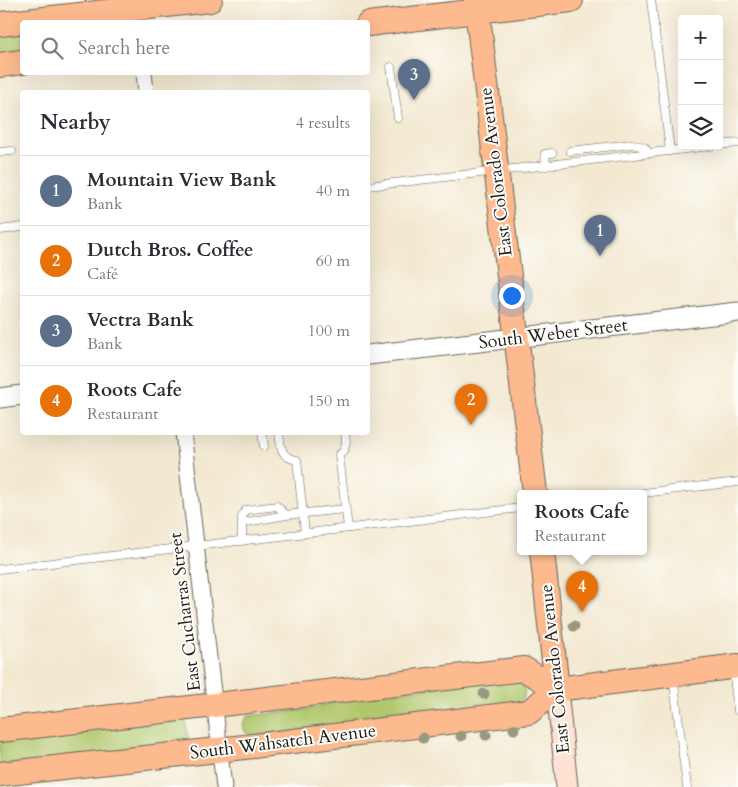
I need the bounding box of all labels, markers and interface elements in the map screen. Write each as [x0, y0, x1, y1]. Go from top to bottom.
map controls [678, 15, 723, 150]
button: + [678, 15, 723, 60]
search box [20, 20, 370, 75]
icon: search [38, 34, 66, 62]
text: Search here [78, 35, 170, 61]
pin: 3 [398, 59, 430, 100]
button: − [678, 60, 723, 105]
street label: East Colorado Avenue [473, 86, 519, 258]
button: layers [678, 105, 723, 150]
text: Nearby [40, 108, 111, 137]
text: 4 results [296, 112, 350, 134]
text: Mountain View Bank [87, 167, 277, 193]
text: 1 [52, 180, 60, 202]
text: 40 m [316, 180, 350, 202]
text: Bank [87, 193, 122, 215]
pin: 1 [584, 215, 616, 256]
text: Dutch Bros. Coffee [87, 237, 254, 263]
text: 2 [52, 250, 60, 272]
text: 60 m [316, 250, 350, 272]
text: Café [87, 263, 118, 285]
your location [499, 283, 525, 309]
text: Vectra Bank [87, 307, 194, 333]
street label: South Weber Street [477, 312, 629, 356]
text: 3 [52, 320, 60, 342]
text: 100 m [308, 320, 350, 342]
text: Bank [87, 333, 122, 355]
text: Roots Cafe [87, 377, 182, 403]
pin: 2 [455, 384, 487, 425]
text: 4 [52, 390, 60, 412]
text: 150 m [308, 390, 350, 412]
text: Restaurant [87, 403, 158, 425]
popup [517, 490, 647, 555]
text: Roots Cafe [534, 499, 630, 525]
text: Restaurant [534, 525, 606, 547]
street label: East Cucharras Street [163, 531, 207, 693]
pin: 4 [566, 571, 598, 612]
street label: East Colorado Avenue [534, 583, 576, 755]
street label: South Wahsatch Avenue [189, 718, 377, 766]

